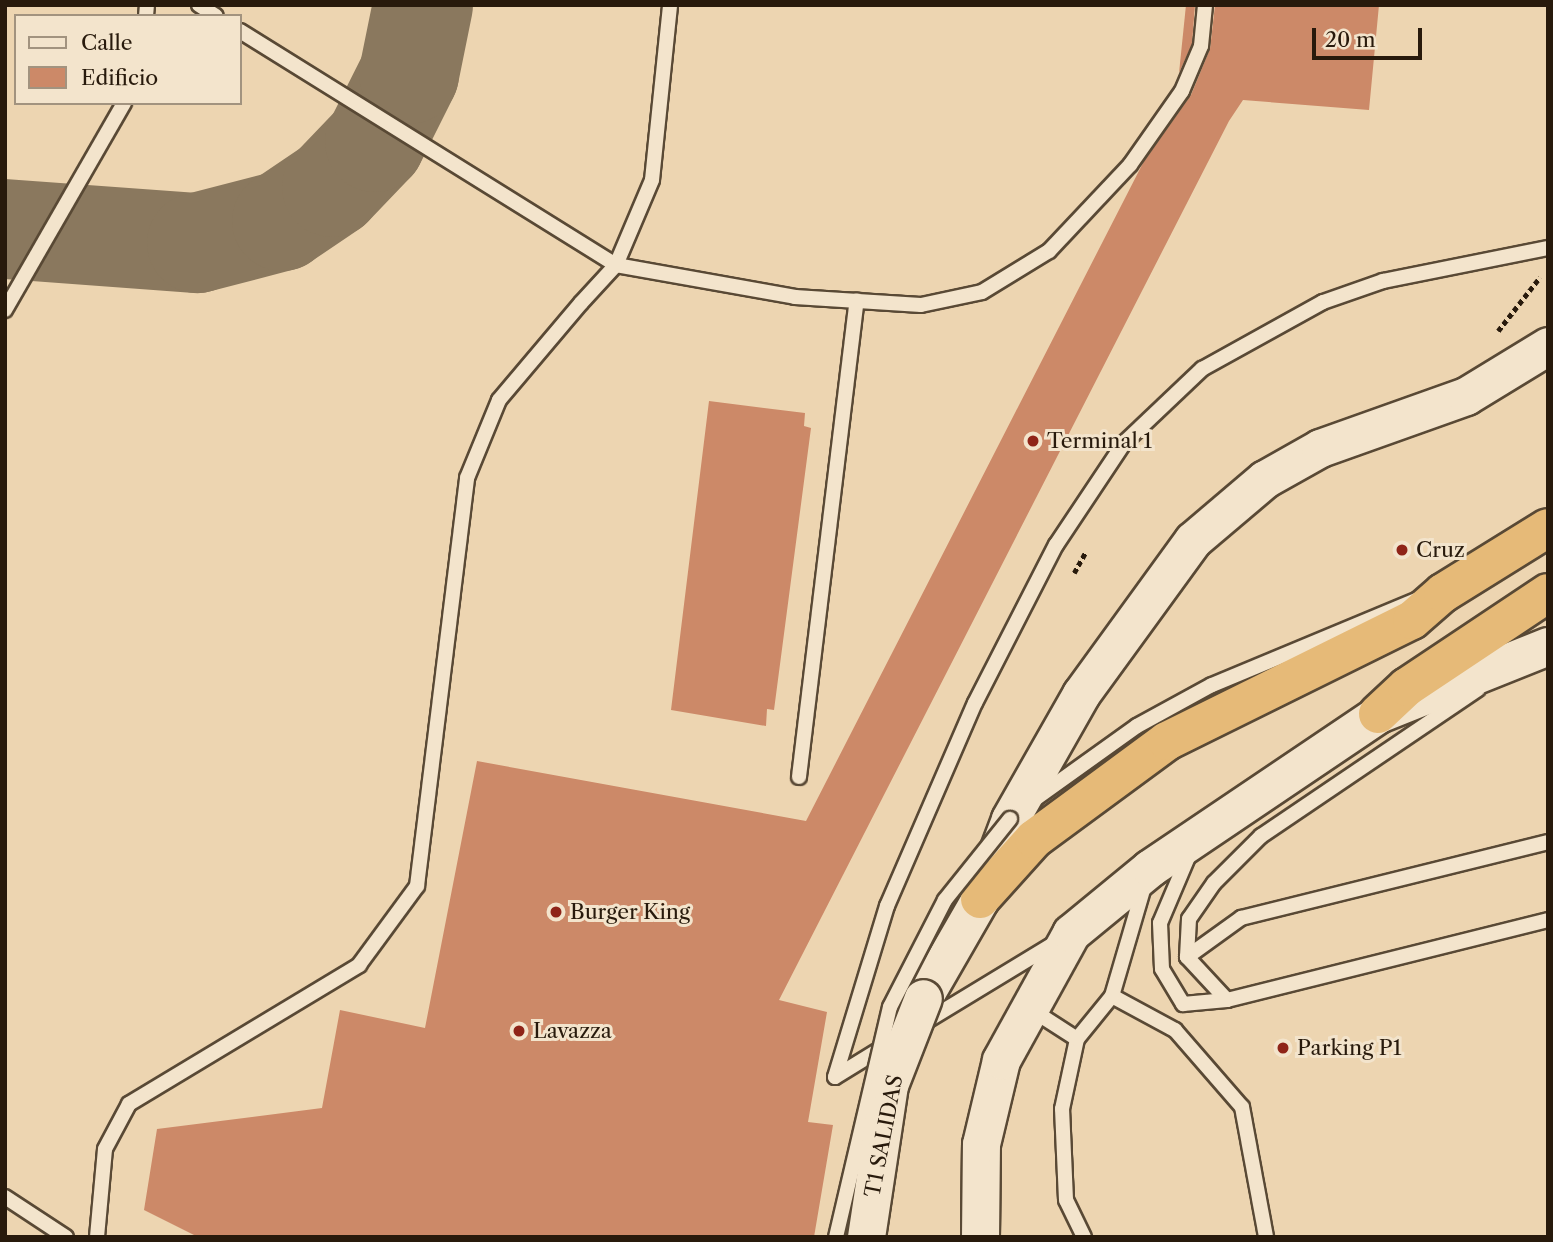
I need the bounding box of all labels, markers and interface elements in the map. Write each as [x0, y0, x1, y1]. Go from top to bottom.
legend [14, 14, 242, 105]
scale bar [1315, 14, 1425, 58]
text: 20 m [1325, 27, 1376, 52]
text: Calle [81, 30, 133, 55]
text: Edificio [81, 65, 158, 90]
place label: Terminal 1 [1047, 428, 1152, 454]
marker: Terminal 1 [1025, 433, 1041, 449]
place label: Cruz [1416, 537, 1465, 563]
marker: Cruz [1394, 542, 1410, 558]
place label: Burger King [570, 899, 690, 925]
marker: Burger King [548, 904, 564, 920]
place label: Lavazza [533, 1018, 612, 1044]
marker: Lavazza [511, 1023, 527, 1039]
place label: Parking P1 [1297, 1035, 1402, 1061]
marker: Parking P1 [1275, 1040, 1291, 1056]
street label: T1 SALIDAS [860, 1073, 908, 1199]

